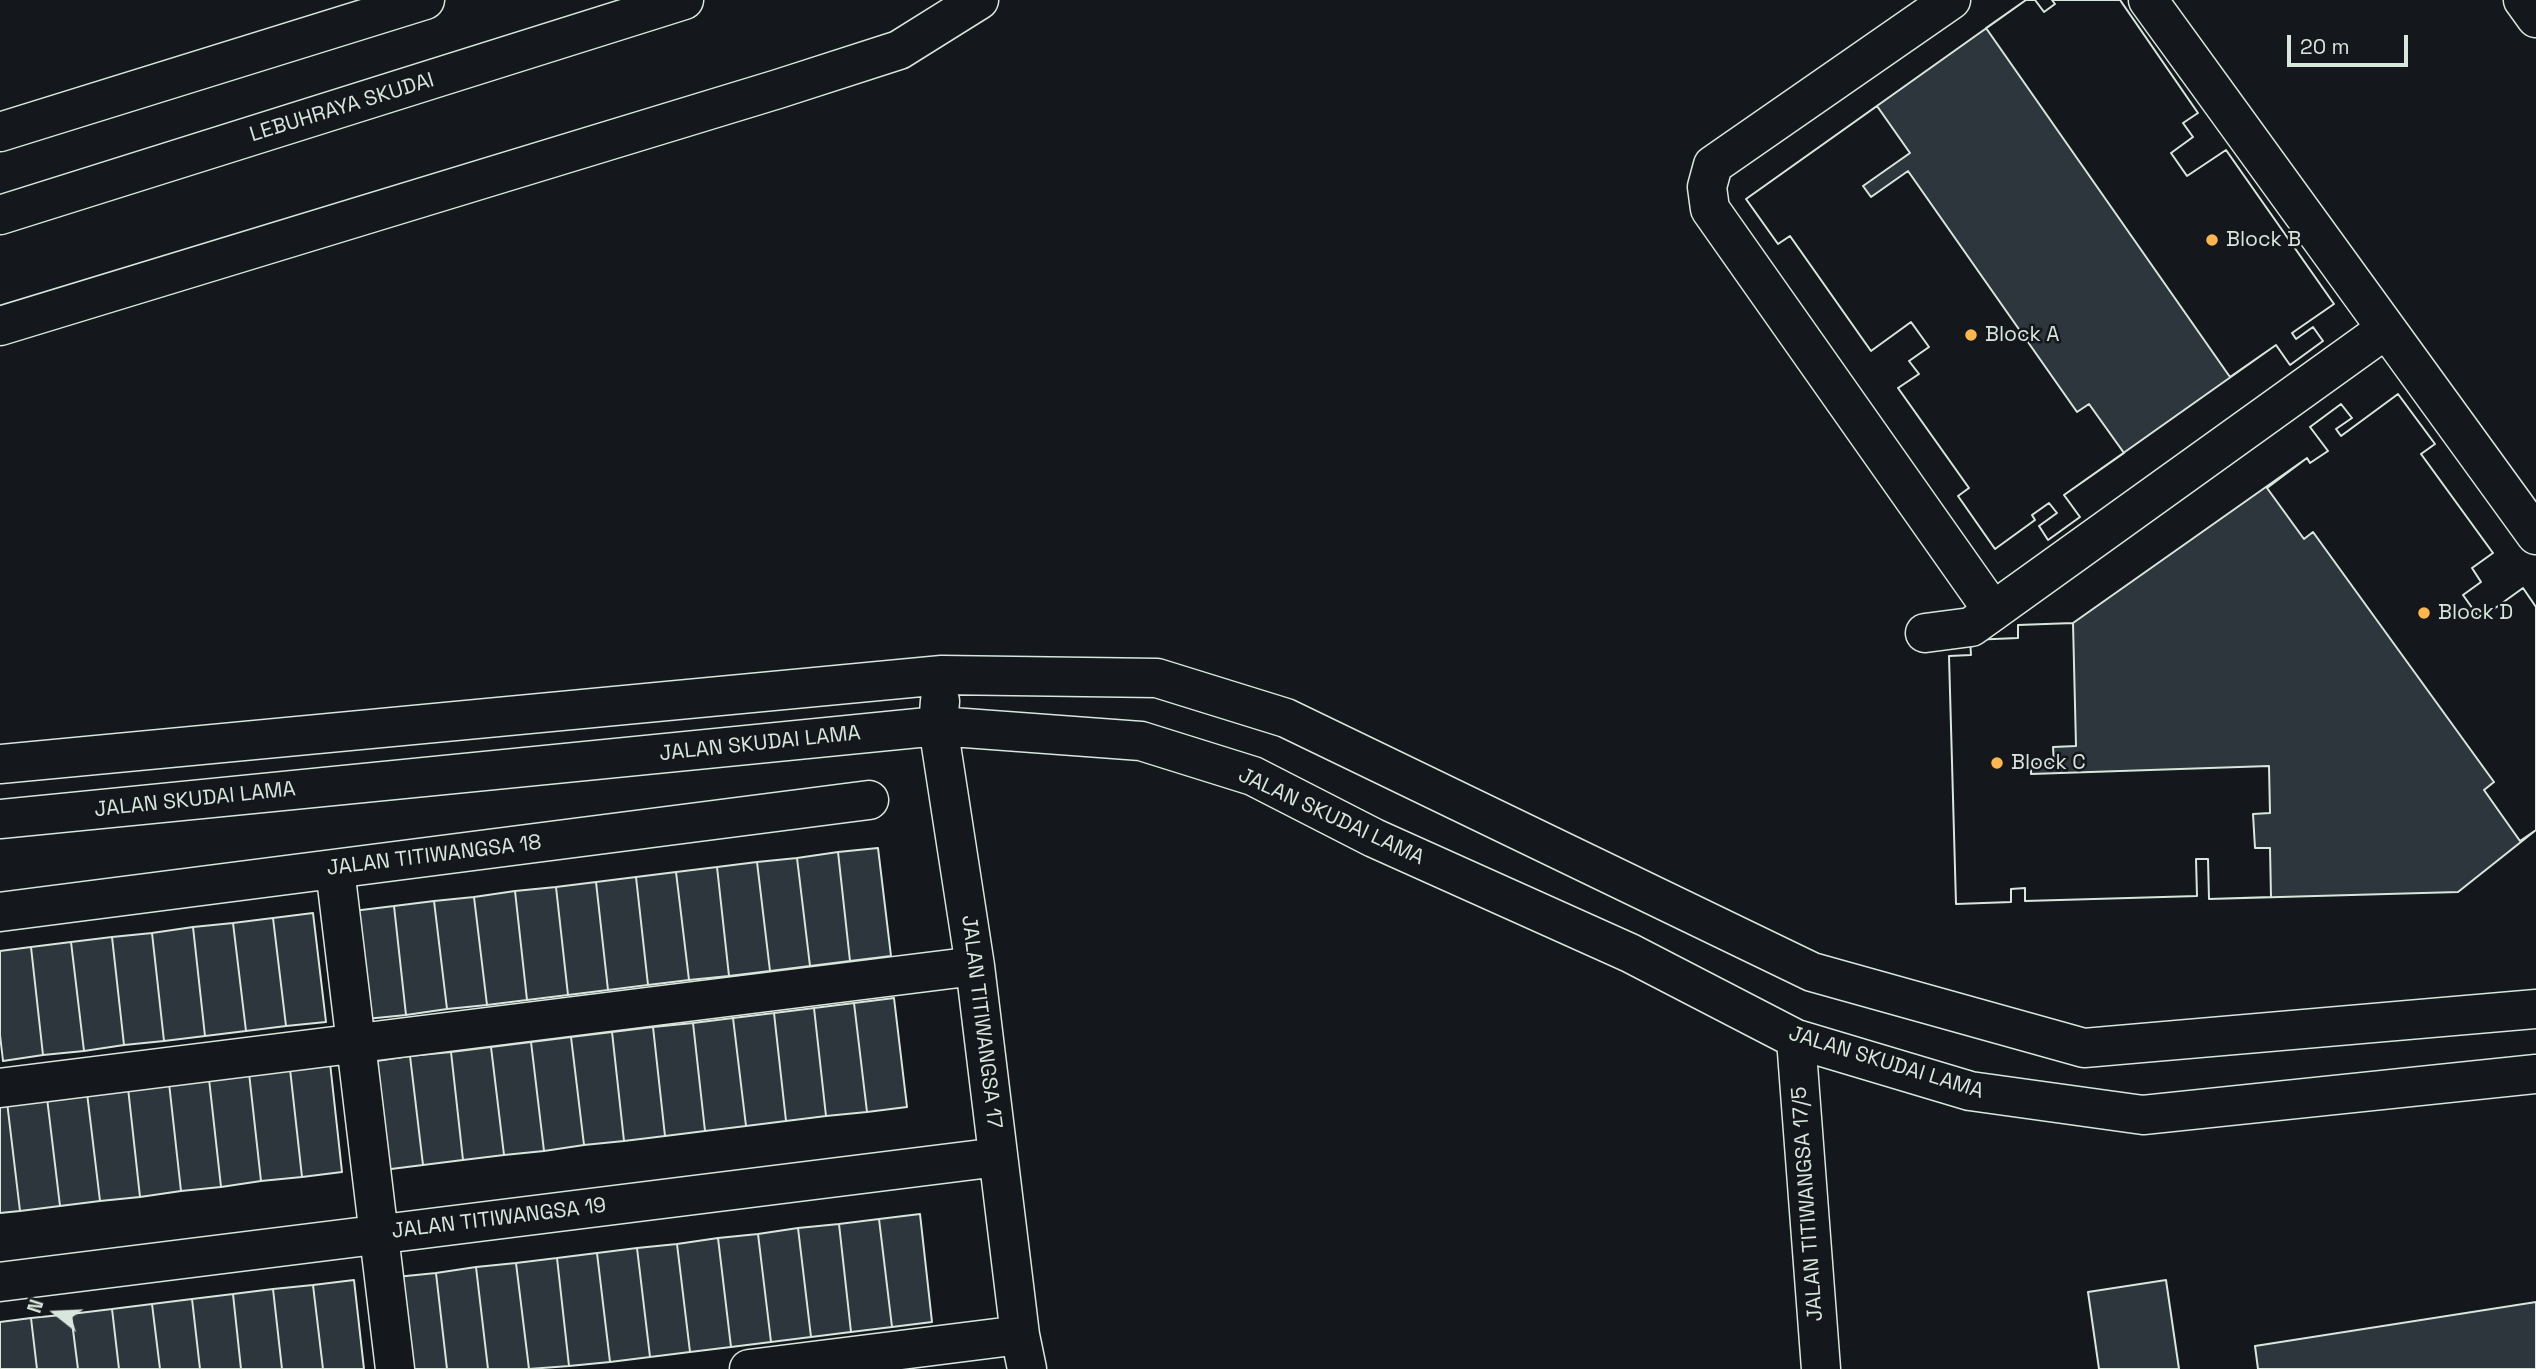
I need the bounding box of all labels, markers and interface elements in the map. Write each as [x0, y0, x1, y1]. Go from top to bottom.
scale bar [2291, 21, 2412, 65]
text: 20 m [2300, 33, 2350, 60]
street label: LEBUHRAYA SKUDAI [247, 68, 437, 148]
place label: Block B [2226, 227, 2301, 253]
marker: Block B [2204, 232, 2220, 248]
place label: Block A [1985, 322, 2059, 348]
marker: Block A [1963, 327, 1979, 343]
place label: Block D [2438, 600, 2513, 626]
marker: Block D [2416, 605, 2432, 621]
street label: JALAN SKUDAI LAMA [658, 721, 862, 767]
place label: Block C [2011, 750, 2086, 776]
marker: Block C [1989, 755, 2005, 771]
street label: JALAN SKUDAI LAMA [1234, 763, 1428, 871]
street label: JALAN SKUDAI LAMA [93, 777, 297, 823]
street label: JALAN TITIWANGSA 18 [325, 830, 543, 882]
street label: JALAN TITIWANGSA 17 [955, 914, 1007, 1130]
street label: JALAN SKUDAI LAMA [1786, 1021, 1986, 1105]
street label: JALAN TITIWANGSA 17/5 [1787, 1086, 1829, 1322]
street label: JALAN TITIWANGSA 19 [390, 1193, 608, 1245]
north arrow [21, 1278, 91, 1348]
text: N [22, 1296, 49, 1316]

